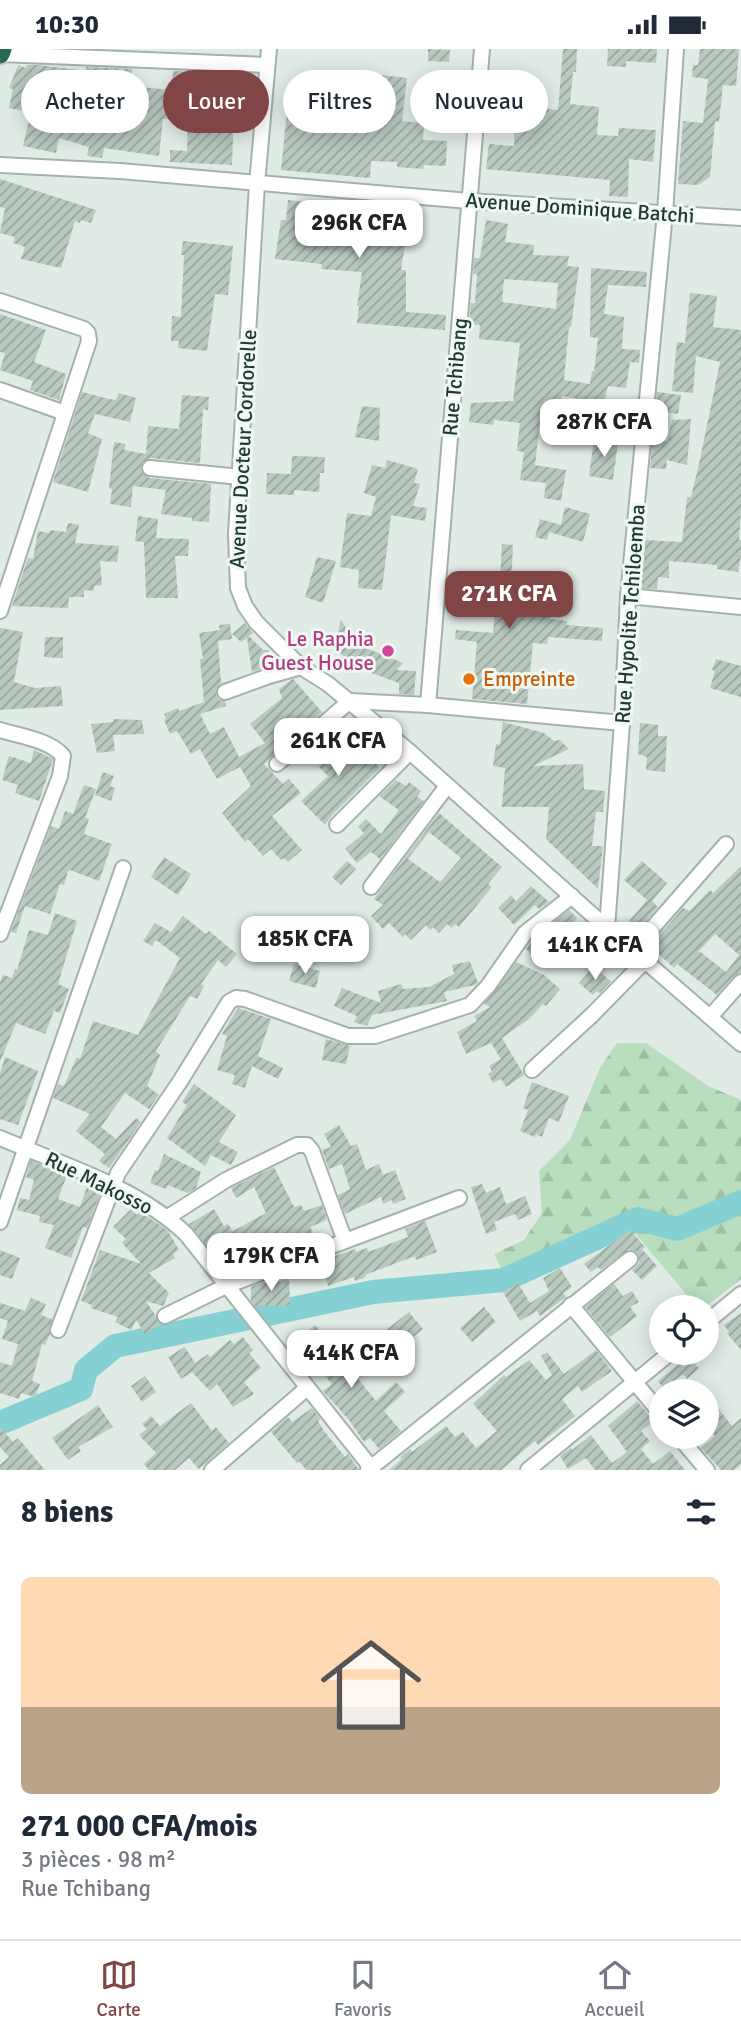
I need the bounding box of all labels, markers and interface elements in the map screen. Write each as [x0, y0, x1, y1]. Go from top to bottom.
text: 10:30 [35, 9, 99, 41]
chip: Acheter [21, 70, 149, 133]
chip: Louer [163, 70, 269, 133]
chip: Filtres [283, 70, 396, 133]
chip: Nouveau [410, 70, 548, 133]
street label: Avenue Dominique Batchi [465, 187, 695, 229]
pin: 296K CFA [287, 201, 431, 260]
text: 296K CFA [311, 208, 407, 237]
street label: Rue Tchibang [437, 317, 473, 437]
street label: Avenue Docteur Cordorelle [224, 329, 262, 569]
pin: 287K CFA [532, 399, 676, 459]
text: 287K CFA [556, 407, 652, 436]
street label: Rue Hypolite Tchiloemba [609, 503, 651, 725]
pin: 271K CFA [437, 571, 581, 631]
text: 271K CFA [461, 579, 557, 608]
place label: Le Raphia Guest House [261, 626, 374, 676]
marker: Le Raphia Guest House [380, 643, 396, 659]
place label: Empreinte [483, 666, 575, 692]
marker: Empreinte [461, 671, 477, 687]
pin: 261K CFA [266, 719, 410, 778]
text: 261K CFA [290, 726, 386, 755]
pin: 185K CFA [233, 916, 377, 976]
pin: 141K CFA [523, 923, 667, 982]
text: 185K CFA [257, 924, 353, 953]
text: 141K CFA [547, 930, 643, 959]
street label: Rue Makosso [41, 1146, 157, 1220]
pin: 179K CFA [199, 1233, 343, 1293]
text: 179K CFA [223, 1241, 319, 1270]
map controls [649, 1295, 719, 1449]
button: locate [649, 1295, 719, 1365]
pin: 414K CFA [279, 1331, 423, 1390]
text: 414K CFA [303, 1338, 399, 1367]
button: layers [649, 1379, 719, 1449]
icon: filters [682, 1493, 720, 1531]
text: 8 biens [21, 1494, 113, 1531]
icon: home [308, 1622, 434, 1748]
text: 271 000 CFA/mois [21, 1808, 257, 1845]
text: 3 pièces · 98 m² [21, 1845, 176, 1874]
text: Rue Tchibang [21, 1874, 151, 1903]
tab: Carte [97, 1956, 141, 2022]
tab: Favoris [334, 1956, 392, 2022]
tab: Accueil [585, 1956, 644, 2022]

